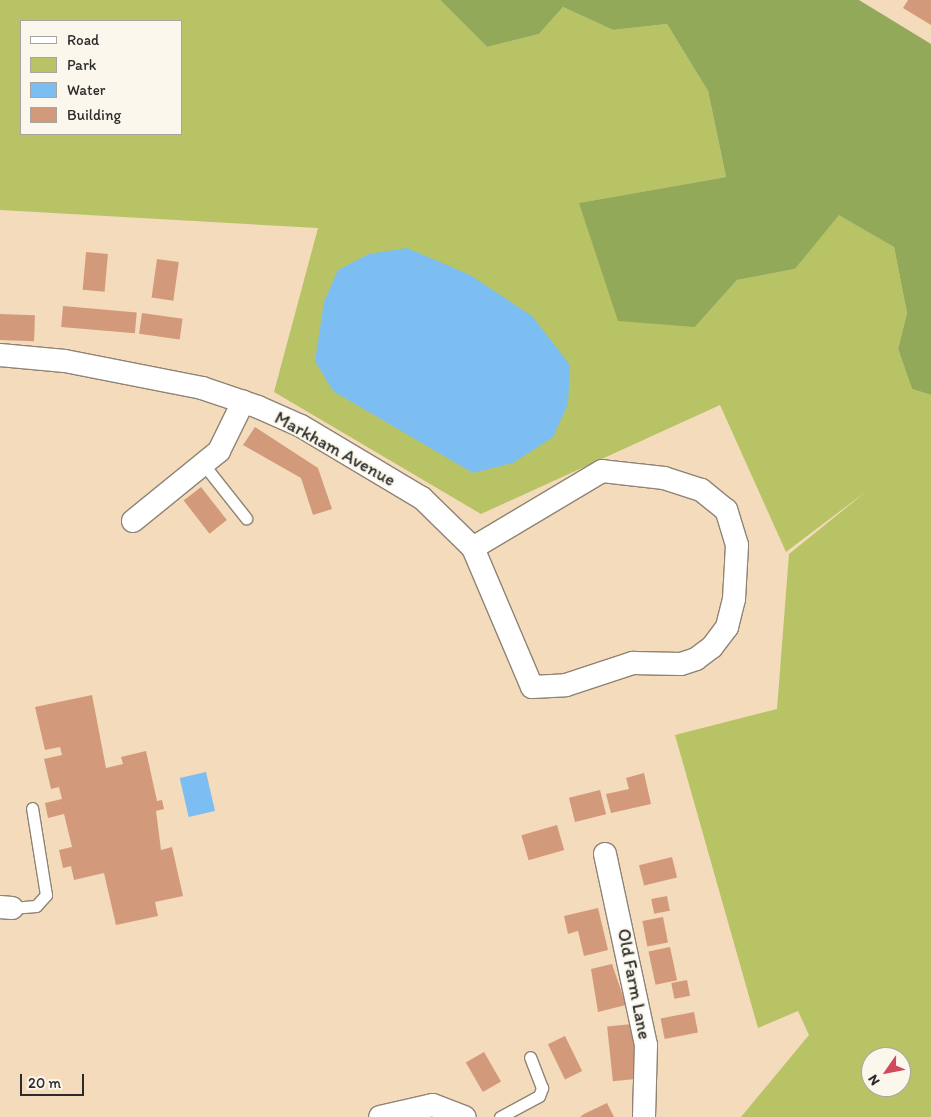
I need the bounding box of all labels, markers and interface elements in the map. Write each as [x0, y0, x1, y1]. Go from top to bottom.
legend [20, 20, 182, 135]
text: Road [67, 31, 99, 49]
text: Park [67, 56, 97, 74]
text: Water [67, 81, 105, 99]
text: Building [67, 106, 121, 124]
street label: Markham Avenue [271, 407, 399, 491]
street label: Old Farm Lane [613, 927, 655, 1041]
north arrow [861, 1047, 911, 1097]
scale bar [22, 1064, 86, 1096]
text: N [864, 1071, 884, 1088]
text: 20 m [28, 1074, 61, 1092]

